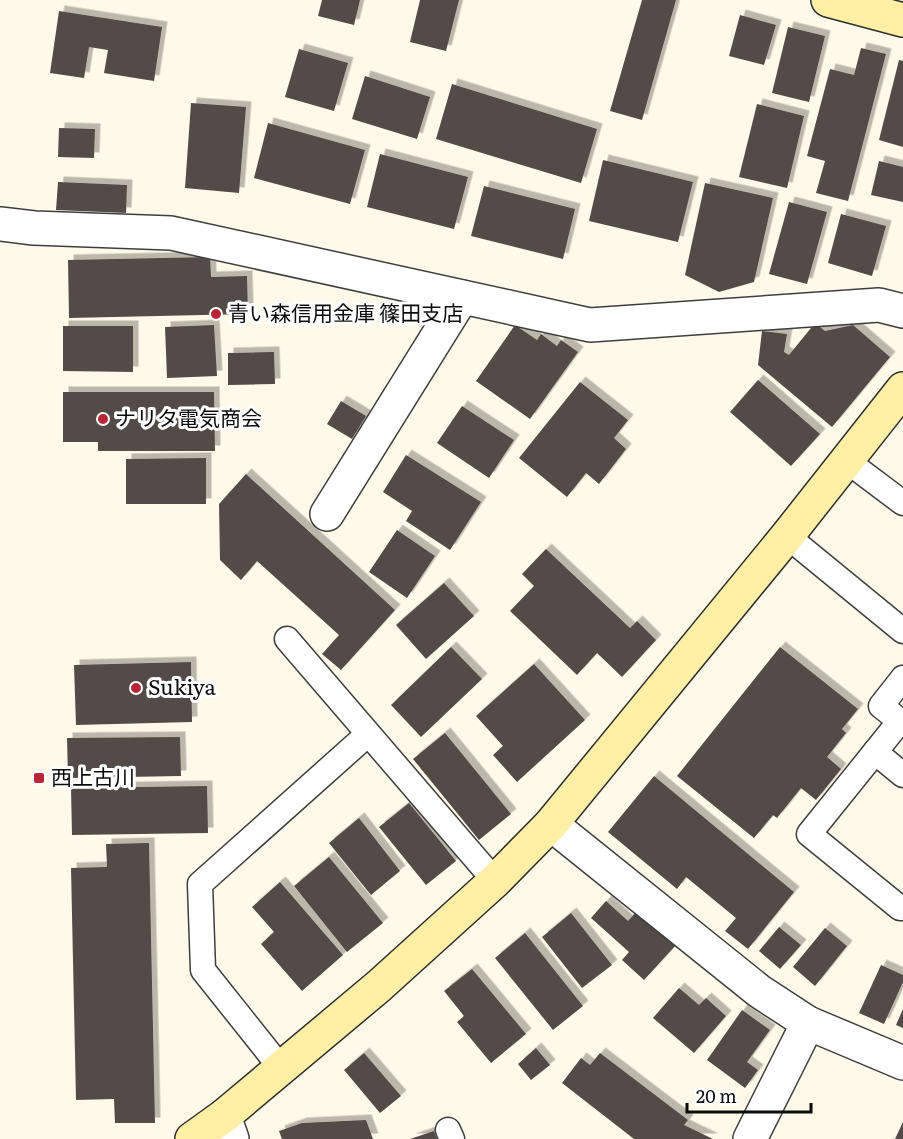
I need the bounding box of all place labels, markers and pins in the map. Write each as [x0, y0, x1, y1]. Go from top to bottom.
place label: 青い森信用金庫 篠田支店 [228, 296, 463, 327]
marker: 青い森信用金庫 篠田支店 [209, 307, 223, 321]
place label: ナリタ電気商会 [115, 401, 262, 432]
marker: ナリタ電気商会 [96, 412, 110, 426]
place label: Sukiya [148, 670, 217, 701]
marker: Sukiya [129, 681, 143, 695]
place label: 西上古川 [51, 760, 135, 791]
marker: 西上古川 [32, 771, 46, 785]

